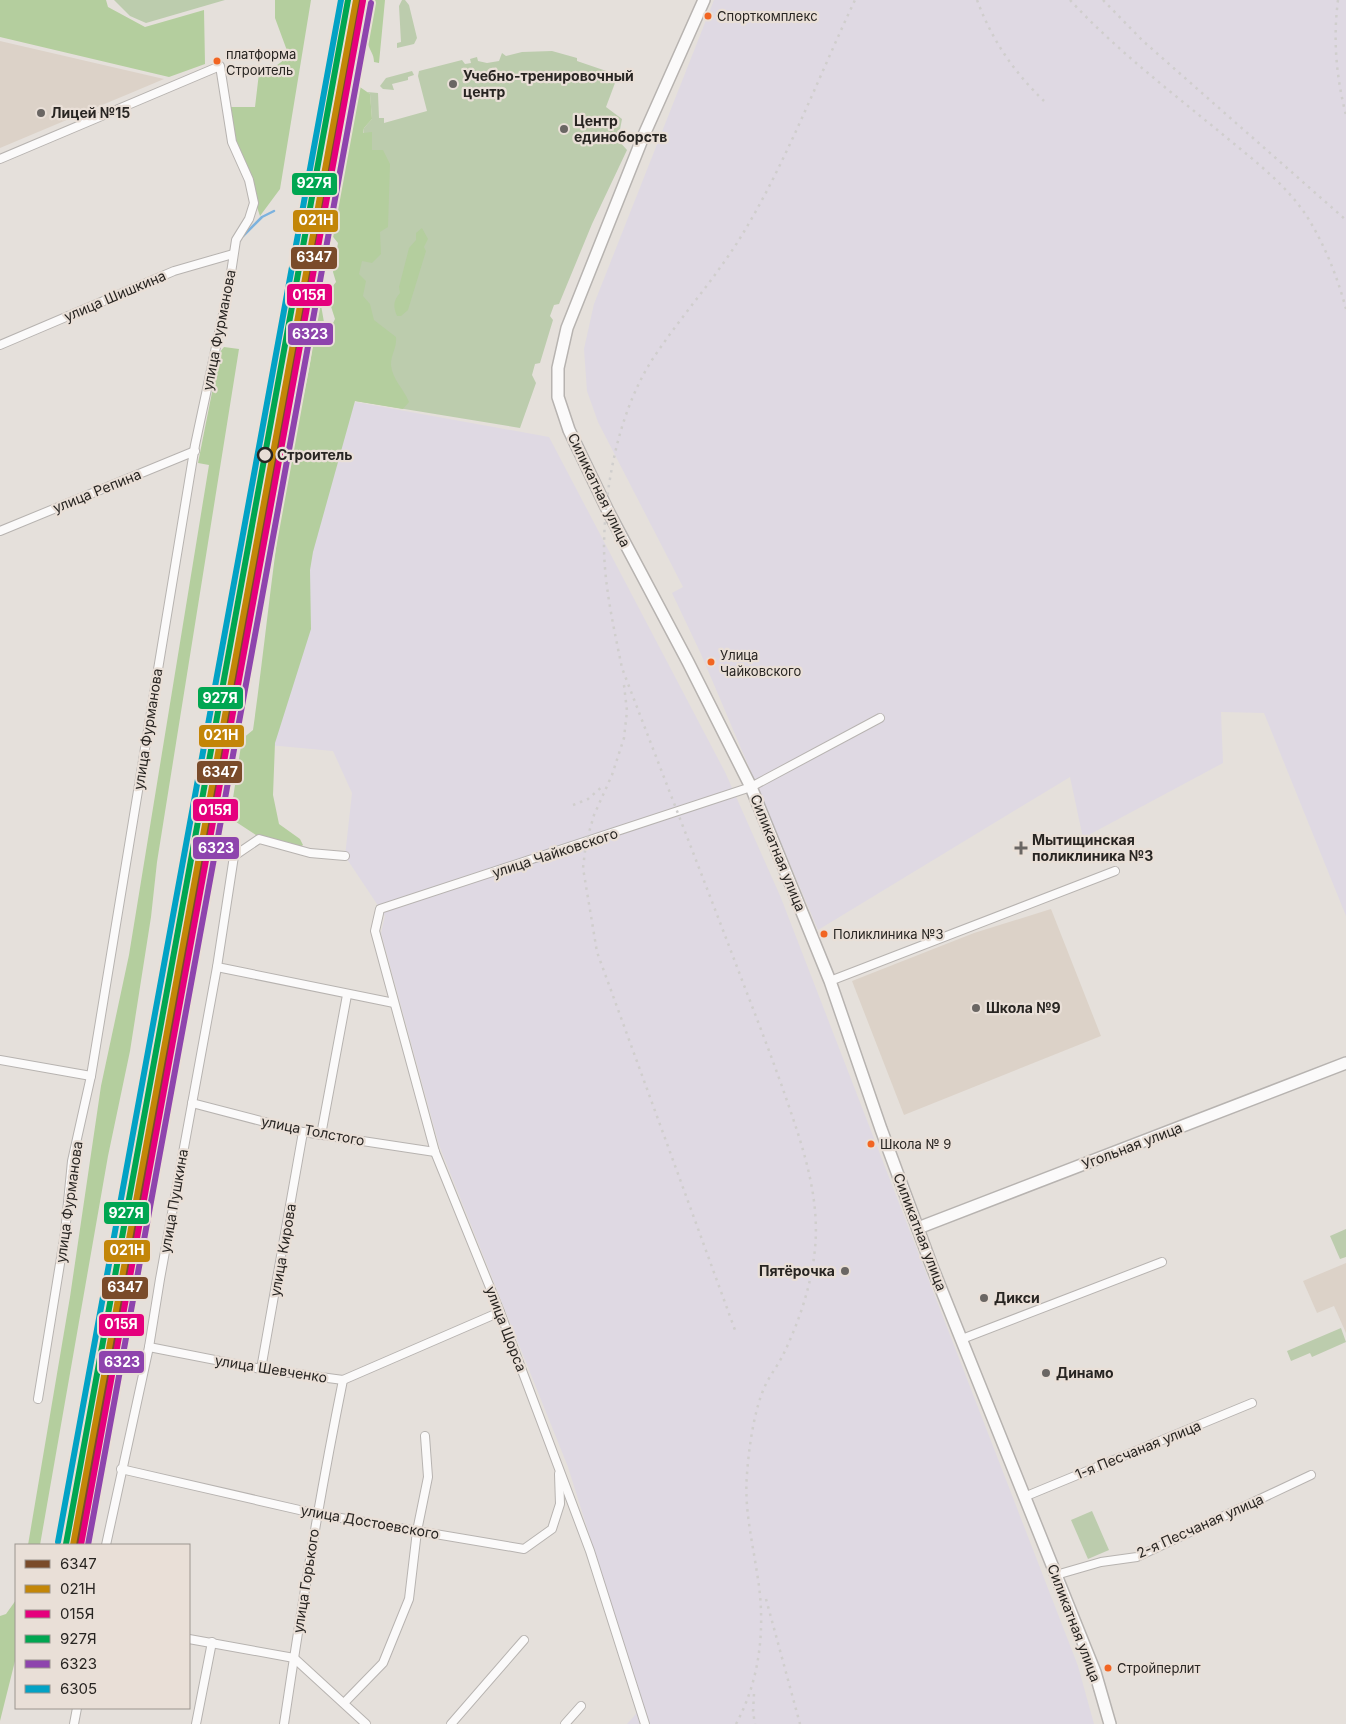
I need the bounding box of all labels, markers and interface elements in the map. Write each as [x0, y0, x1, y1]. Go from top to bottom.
place label: Спорткомплекс [717, 8, 818, 24]
marker: Спорткомплекс [703, 11, 713, 21]
place label: платформа Строитель [226, 46, 296, 78]
marker: платформа Строитель [212, 56, 222, 66]
place label: Учебно-тренировочный центр [463, 67, 634, 100]
marker: Учебно-тренировочный центр [447, 78, 459, 90]
place label: Лицей №15 [51, 104, 130, 121]
marker: Лицей №15 [35, 107, 47, 119]
place label: Центр единоборств [574, 112, 667, 145]
marker: Центр единоборств [558, 123, 570, 135]
line badge: 927Я [291, 172, 338, 196]
text: 927Я [296, 174, 332, 191]
line badge: 021Н [292, 209, 339, 233]
text: 021Н [299, 211, 333, 228]
line badge: 6347 [290, 246, 338, 270]
text: 6347 [296, 248, 332, 265]
street label: улица Шишкина [61, 266, 168, 325]
street label: улица Фурманова [198, 268, 239, 392]
line badge: 015Я [286, 283, 333, 307]
text: 015Я [292, 286, 326, 303]
line badge: 6323 [287, 322, 334, 346]
text: 6323 [292, 325, 328, 342]
street label: Силикатная улица [564, 430, 634, 550]
place label: Строитель [277, 446, 353, 463]
marker: Строитель [257, 447, 273, 463]
street label: улица Репина [50, 465, 143, 516]
place label: Улица Чайковского [720, 647, 801, 679]
marker: Улица Чайковского [706, 657, 716, 667]
street label: улица Фурманова [130, 667, 166, 791]
line badge: 927Я [197, 686, 244, 710]
text: 927Я [202, 689, 238, 706]
line badge: 021Н [198, 724, 245, 748]
text: 021Н [204, 726, 238, 743]
line badge: 6347 [196, 760, 243, 784]
text: 6347 [202, 763, 238, 780]
street label: Силикатная улица [747, 792, 810, 914]
line badge: 015Я [192, 798, 239, 822]
text: 015Я [198, 801, 232, 818]
street label: улица Чайковского [490, 824, 620, 881]
place label: Мытищинская поликлиника №3 [1032, 831, 1153, 864]
line badge: 6323 [192, 836, 240, 860]
text: 6323 [198, 839, 234, 856]
marker: Мытищинская поликлиника №3 [1014, 841, 1028, 855]
place label: Поликлиника №3 [833, 926, 943, 942]
marker: Поликлиника №3 [819, 929, 829, 939]
place label: Школа №9 [986, 999, 1061, 1016]
marker: Школа №9 [970, 1002, 982, 1014]
street label: улица Толстого [260, 1112, 366, 1149]
street label: Угольная улица [1079, 1119, 1184, 1172]
place label: Школа № 9 [880, 1136, 951, 1152]
marker: Школа № 9 [866, 1139, 876, 1149]
street label: улица Фурманова [52, 1140, 85, 1264]
street label: улица Пушкина [156, 1147, 191, 1254]
street label: Силикатная улица [890, 1171, 951, 1293]
line badge: 927Я [103, 1201, 150, 1225]
street label: улица Кирова [266, 1202, 299, 1298]
text: 927Я [108, 1204, 144, 1221]
line badge: 021Н [103, 1239, 151, 1263]
text: 021Н [110, 1241, 144, 1258]
place label: Пятёрочка [759, 1262, 835, 1279]
marker: Пятёрочка [839, 1265, 851, 1277]
line badge: 6347 [101, 1276, 149, 1300]
text: 6347 [107, 1278, 143, 1295]
street label: улица Щорса [482, 1284, 531, 1374]
place label: Дикси [994, 1289, 1040, 1306]
marker: Дикси [978, 1292, 990, 1304]
line badge: 015Я [98, 1313, 145, 1337]
text: 015Я [104, 1315, 138, 1332]
line badge: 6323 [98, 1350, 145, 1374]
street label: улица Шевченко [214, 1351, 328, 1386]
text: 6323 [104, 1353, 140, 1370]
place label: Динамо [1056, 1364, 1114, 1381]
marker: Динамо [1040, 1367, 1052, 1379]
street label: 1-я Песчаная улица [1072, 1417, 1203, 1483]
street label: 2-я Песчаная улица [1134, 1490, 1266, 1561]
street label: улица Достоевского [300, 1501, 441, 1542]
street label: улица Горького [289, 1528, 322, 1634]
legend [15, 1544, 190, 1709]
text: 6347 [60, 1554, 97, 1573]
street label: Силикатная улица [1044, 1562, 1105, 1684]
text: 021Н [60, 1579, 96, 1598]
text: 015Я [60, 1604, 94, 1623]
text: 927Я [60, 1629, 97, 1648]
text: 6323 [60, 1654, 97, 1673]
place label: Стройперлит [1117, 1660, 1201, 1676]
marker: Стройперлит [1103, 1663, 1113, 1673]
text: 6305 [60, 1679, 97, 1698]

